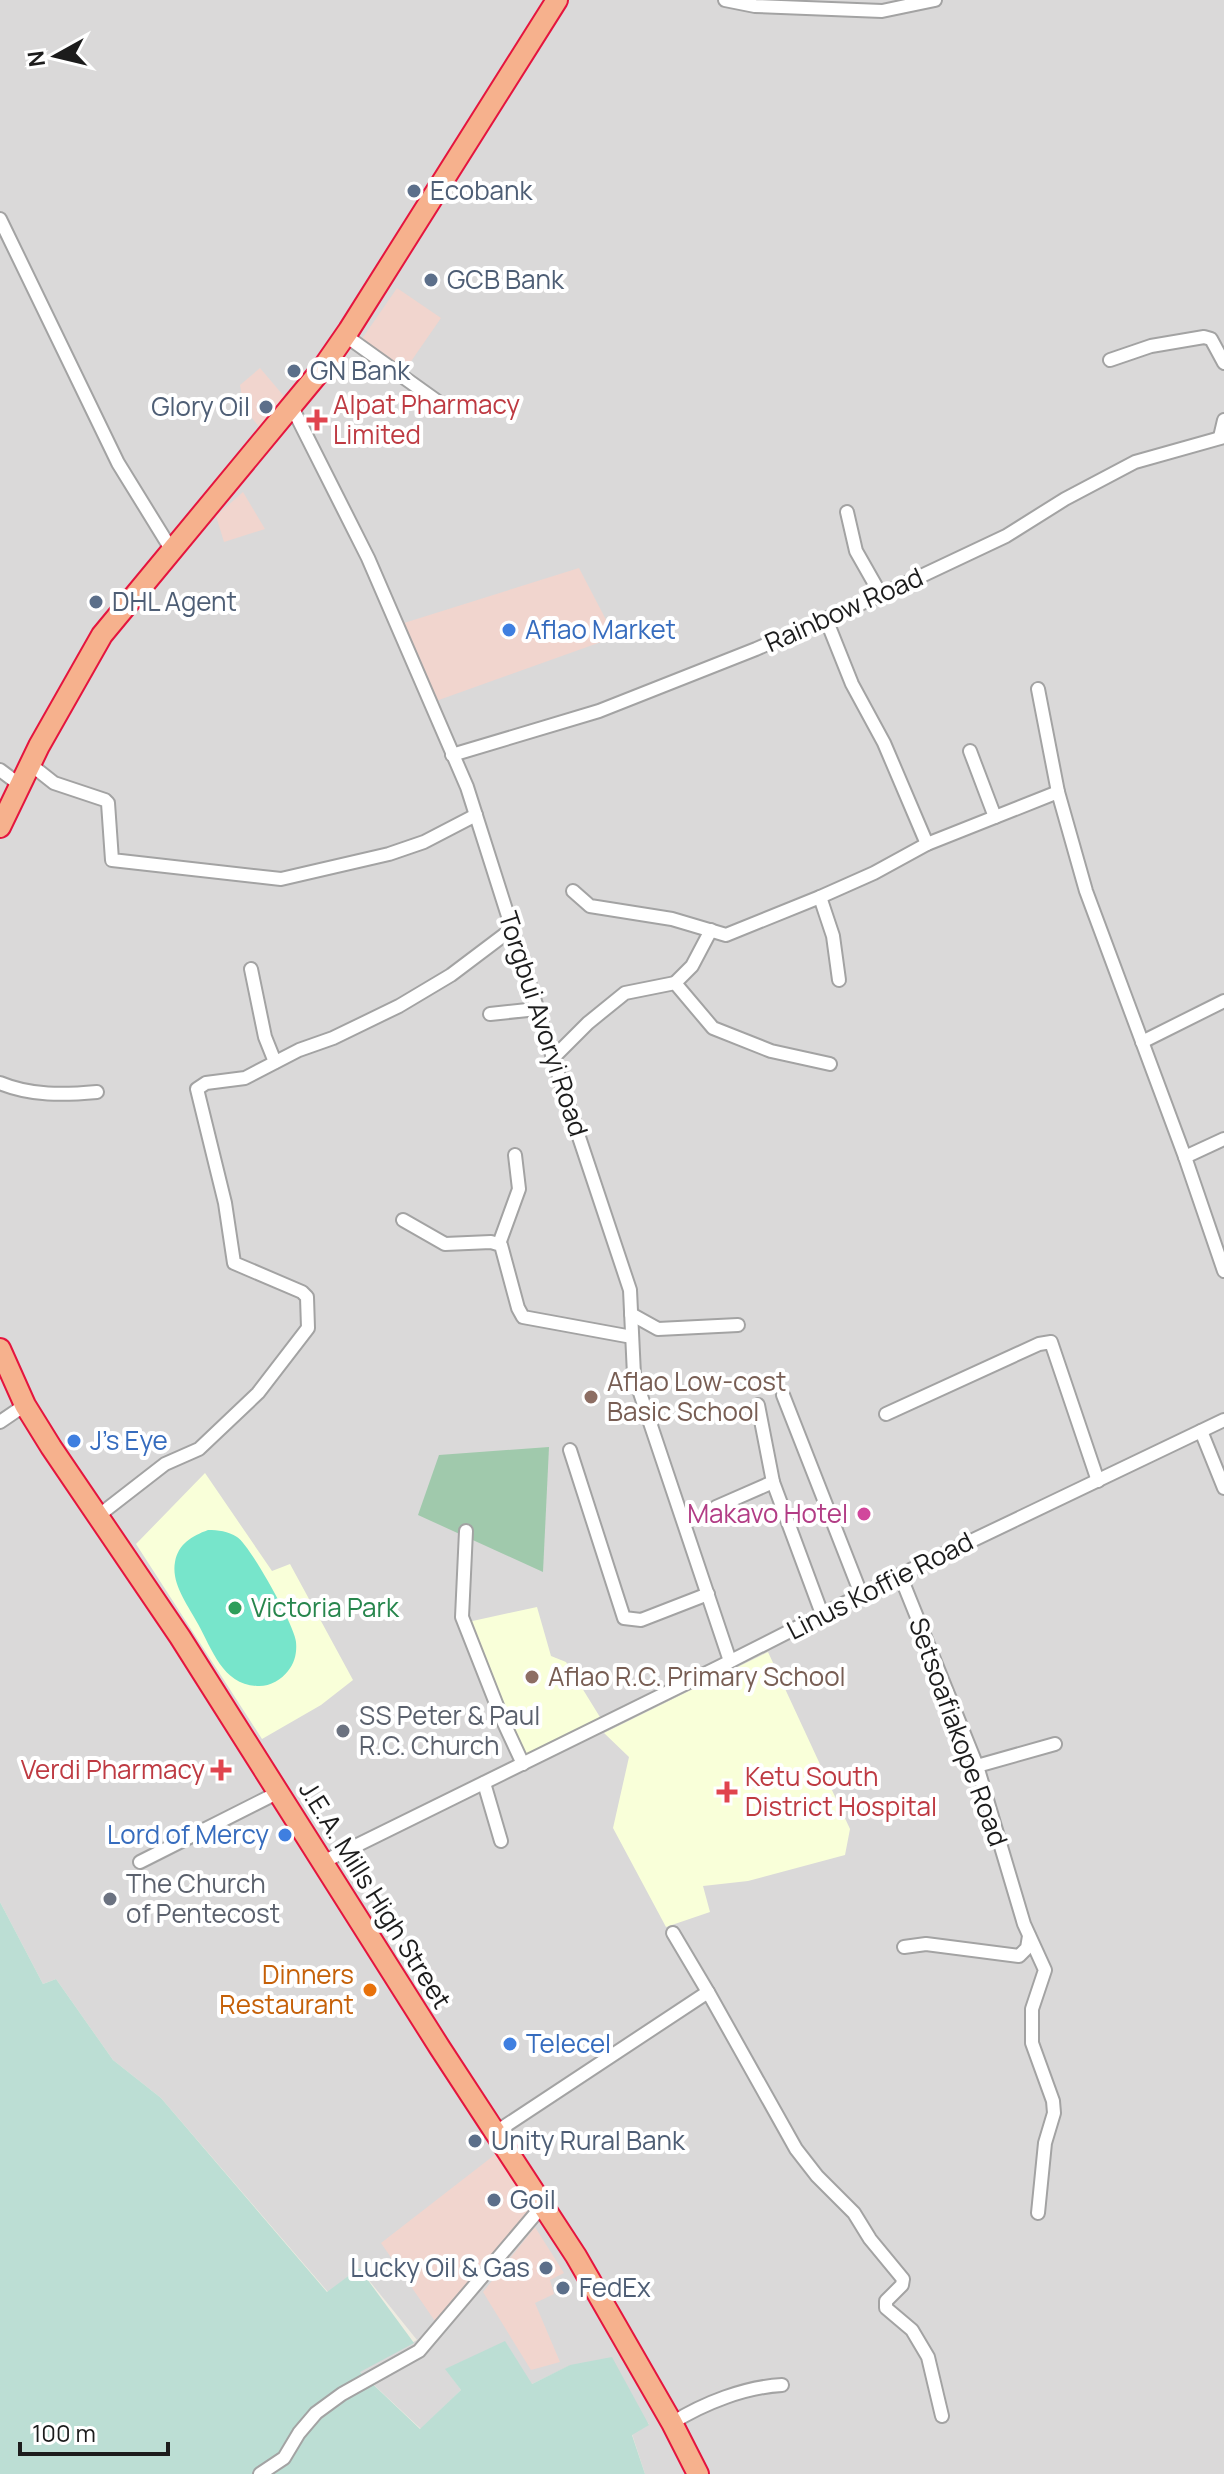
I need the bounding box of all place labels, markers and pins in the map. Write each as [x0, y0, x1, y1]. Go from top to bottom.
place label: Ecobank [430, 172, 533, 208]
marker: Ecobank [405, 182, 423, 200]
place label: GCB Bank [447, 261, 565, 297]
marker: GCB Bank [422, 271, 440, 289]
place label: GN Bank [310, 352, 411, 388]
marker: GN Bank [285, 362, 303, 380]
place label: Alpat Pharmacy Limited [333, 386, 520, 452]
place label: Glory Oil [151, 388, 250, 424]
marker: Glory Oil [257, 398, 275, 416]
marker: Alpat Pharmacy Limited [308, 411, 326, 429]
place label: DHL Agent [112, 583, 237, 619]
marker: DHL Agent [87, 593, 105, 611]
place label: Aflao Market [525, 611, 676, 647]
marker: Aflao Market [500, 621, 518, 639]
place label: Aflao Low-cost Basic School [607, 1363, 786, 1429]
marker: Aflao Low-cost Basic School [582, 1388, 600, 1406]
place label: J's Eye [90, 1422, 168, 1458]
marker: J's Eye [65, 1432, 83, 1450]
place label: Makavo Hotel [687, 1495, 848, 1531]
marker: Makavo Hotel [855, 1505, 873, 1523]
place label: Victoria Park [251, 1589, 400, 1625]
marker: Victoria Park [226, 1599, 244, 1617]
place label: Aflao R.C. Primary School [548, 1658, 846, 1694]
marker: Aflao R.C. Primary School [523, 1668, 541, 1686]
place label: SS Peter & Paul R.C. Church [359, 1697, 540, 1763]
marker: SS Peter & Paul R.C. Church [334, 1722, 352, 1740]
place label: Verdi Pharmacy [21, 1751, 205, 1787]
place label: Ketu South District Hospital [745, 1758, 937, 1824]
marker: Verdi Pharmacy [212, 1761, 230, 1779]
marker: Ketu South District Hospital [716, 1781, 738, 1803]
place label: Lord of Mercy [107, 1816, 269, 1852]
marker: Lord of Mercy [276, 1826, 294, 1844]
place label: The Church of Pentecost [126, 1865, 280, 1931]
marker: The Church of Pentecost [101, 1890, 119, 1908]
place label: Dinners Restaurant [219, 1956, 354, 2022]
marker: Dinners Restaurant [361, 1981, 379, 1999]
place label: Telecel [526, 2025, 611, 2061]
marker: Telecel [501, 2035, 519, 2053]
place label: Unity Rural Bank [491, 2122, 686, 2158]
marker: Unity Rural Bank [466, 2132, 484, 2150]
place label: Goil [510, 2181, 556, 2217]
marker: Goil [485, 2191, 503, 2209]
place label: Lucky Oil & Gas [350, 2249, 530, 2285]
marker: Lucky Oil & Gas [537, 2259, 555, 2277]
place label: FedEx [579, 2269, 651, 2305]
marker: FedEx [554, 2279, 572, 2297]

